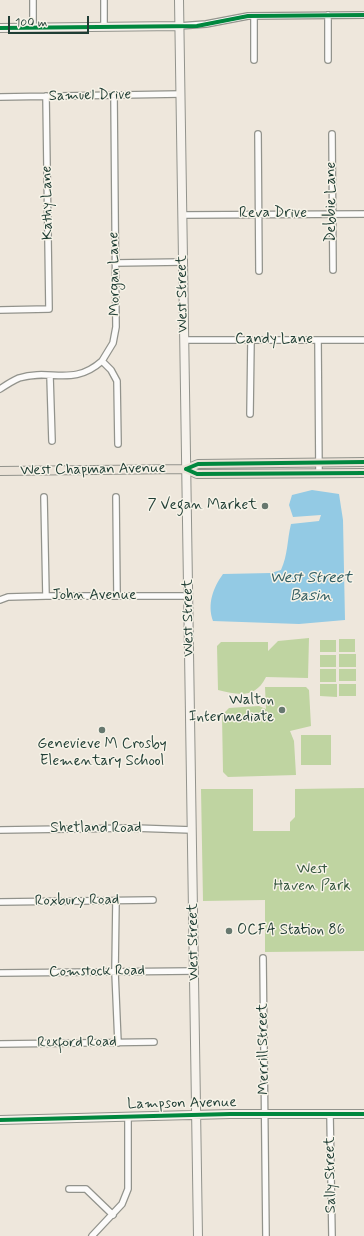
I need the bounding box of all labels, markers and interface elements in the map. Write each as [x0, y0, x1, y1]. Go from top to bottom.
scale bar [10, 8, 91, 34]
text: 100 m [15, 15, 47, 31]
street label: Samuel Drive [49, 86, 131, 106]
street label: Debbie Lane [323, 162, 341, 242]
street label: Kathy Lane [38, 166, 58, 240]
street label: Reva Drive [239, 205, 307, 223]
street label: Morgan Lane [105, 232, 125, 316]
street label: West Street [173, 255, 193, 333]
street label: Candy Lane [235, 331, 313, 349]
street label: West Chapman Avenue [20, 460, 166, 480]
place label: 7 Vegan Market [147, 497, 257, 515]
marker: 7 Vegan Market [260, 501, 270, 511]
water label: West Street Basin [270, 569, 352, 607]
street label: West Street [179, 579, 199, 657]
street label: John Avenue [52, 587, 136, 605]
place label: Walton Intermediate [189, 692, 274, 727]
marker: Walton Intermediate [277, 705, 287, 715]
marker: Genevieve M Crosby Elementary School [97, 725, 107, 735]
place label: Genevieve M Crosby Elementary School [37, 736, 167, 771]
street label: Shetland Road [50, 820, 142, 838]
park label: West Haven Park [273, 861, 351, 896]
street label: Roxbury Road [35, 891, 119, 911]
street label: West Street [184, 903, 204, 981]
place label: OCFA Station 86 [237, 922, 345, 940]
marker: OCFA Station 86 [224, 926, 234, 936]
street label: Comstock Road [49, 962, 145, 982]
street label: Merrill Street [254, 1003, 274, 1095]
street label: Rexford Road [37, 1033, 117, 1053]
street label: Lampson Avenue [127, 1094, 237, 1114]
street label: Sally Street [321, 1136, 341, 1214]

